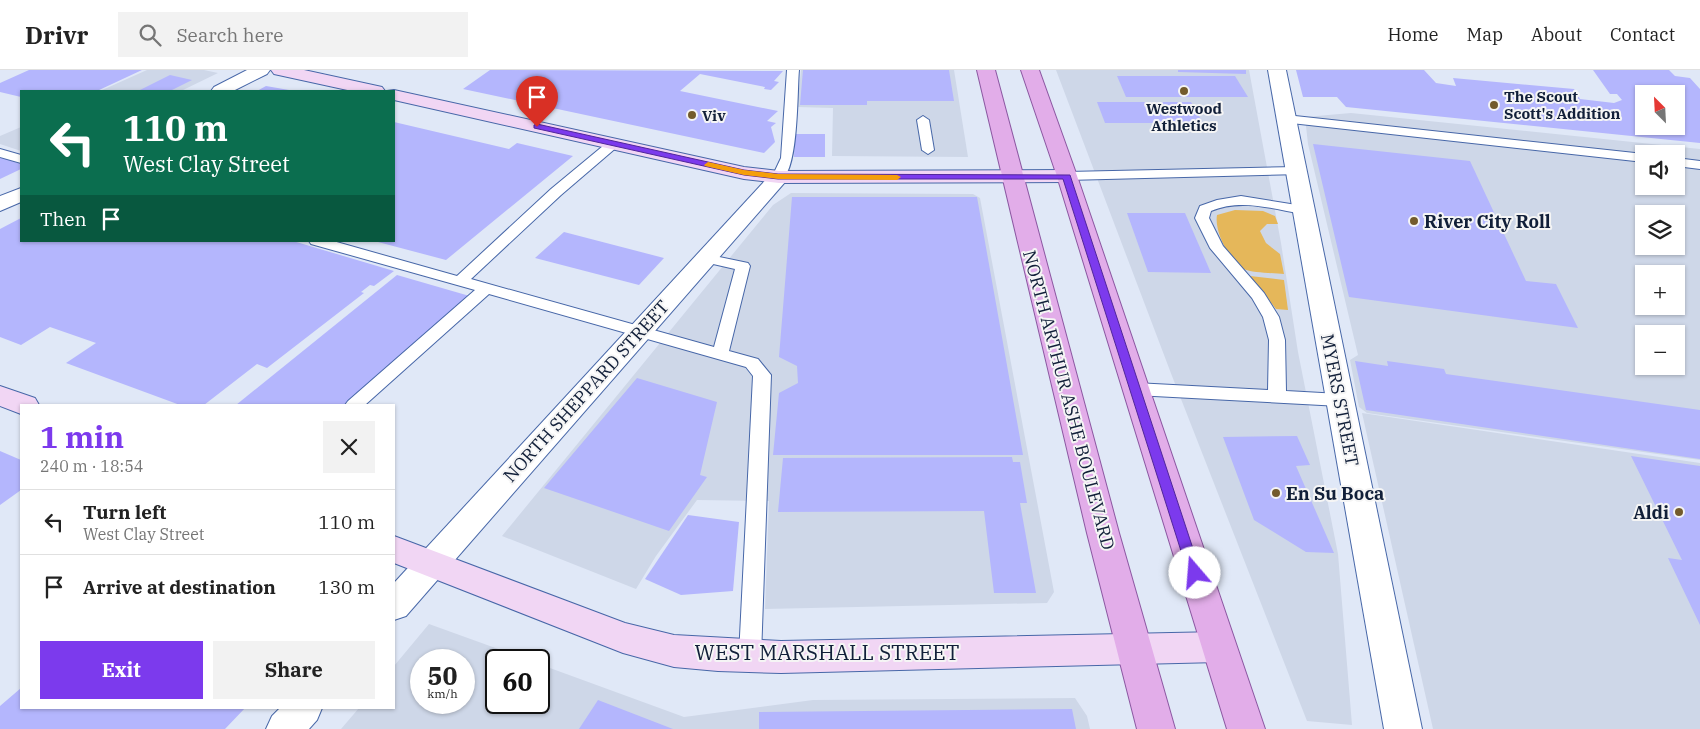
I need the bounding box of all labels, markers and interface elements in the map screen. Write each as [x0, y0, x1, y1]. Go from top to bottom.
search box [118, 12, 468, 57]
text: Drivr [25, 19, 88, 51]
icon: search [136, 21, 164, 49]
text: Search here [176, 23, 283, 47]
text: Home [1387, 23, 1439, 46]
text: Map [1467, 23, 1503, 46]
text: About [1531, 23, 1582, 46]
text: Contact [1610, 23, 1675, 46]
pin [516, 76, 558, 127]
icon: arrive [523, 83, 551, 111]
marker: Westwood Athletics [1178, 85, 1190, 97]
north arrow [1635, 85, 1685, 135]
map controls [1635, 85, 1685, 375]
place label: The Scout Scott's Addition [1504, 87, 1620, 123]
place label: Westwood Athletics [1146, 99, 1223, 135]
marker: The Scout Scott's Addition [1488, 99, 1500, 111]
text: 110 m [123, 105, 228, 151]
place label: Viv [702, 106, 726, 125]
marker: Viv [686, 109, 698, 121]
icon: left [40, 110, 105, 175]
button: sound [1635, 145, 1685, 195]
text: West Clay Street [123, 149, 290, 178]
icon: arrive [97, 205, 125, 233]
button: layers [1635, 205, 1685, 255]
text: Then [40, 207, 87, 231]
place label: River City Roll [1424, 210, 1551, 233]
marker: River City Roll [1408, 215, 1420, 227]
street label: NORTH ARTHUR ASHE BOULEVARD [1018, 248, 1120, 552]
button: + [1635, 265, 1685, 315]
street label: NORTH SHEPPARD STREET [498, 295, 674, 487]
button: − [1635, 325, 1685, 375]
street label: MYERS STREET [1316, 332, 1364, 468]
text: 1 min [40, 417, 124, 456]
button: close [323, 421, 375, 473]
text: 240 m · 18:54 [40, 456, 143, 476]
place label: En Su Boca [1286, 482, 1384, 505]
marker: En Su Boca [1270, 487, 1282, 499]
text: Turn left [83, 500, 166, 524]
place label: Aldi [1633, 501, 1669, 524]
marker: Aldi [1673, 506, 1685, 518]
icon: left [40, 508, 68, 536]
text: 110 m [318, 510, 375, 534]
text: West Clay Street [83, 524, 204, 544]
position arrow [1168, 546, 1220, 598]
icon: arrive [40, 573, 68, 601]
text: Arrive at destination [83, 575, 276, 599]
text: 130 m [318, 575, 375, 599]
street label: WEST MARSHALL STREET [695, 638, 959, 666]
button: Exit [40, 641, 203, 699]
button: Share [213, 641, 375, 699]
speed limit sign: 60 [485, 649, 550, 714]
text: 50 [427, 659, 458, 692]
text: km/h [427, 686, 458, 701]

